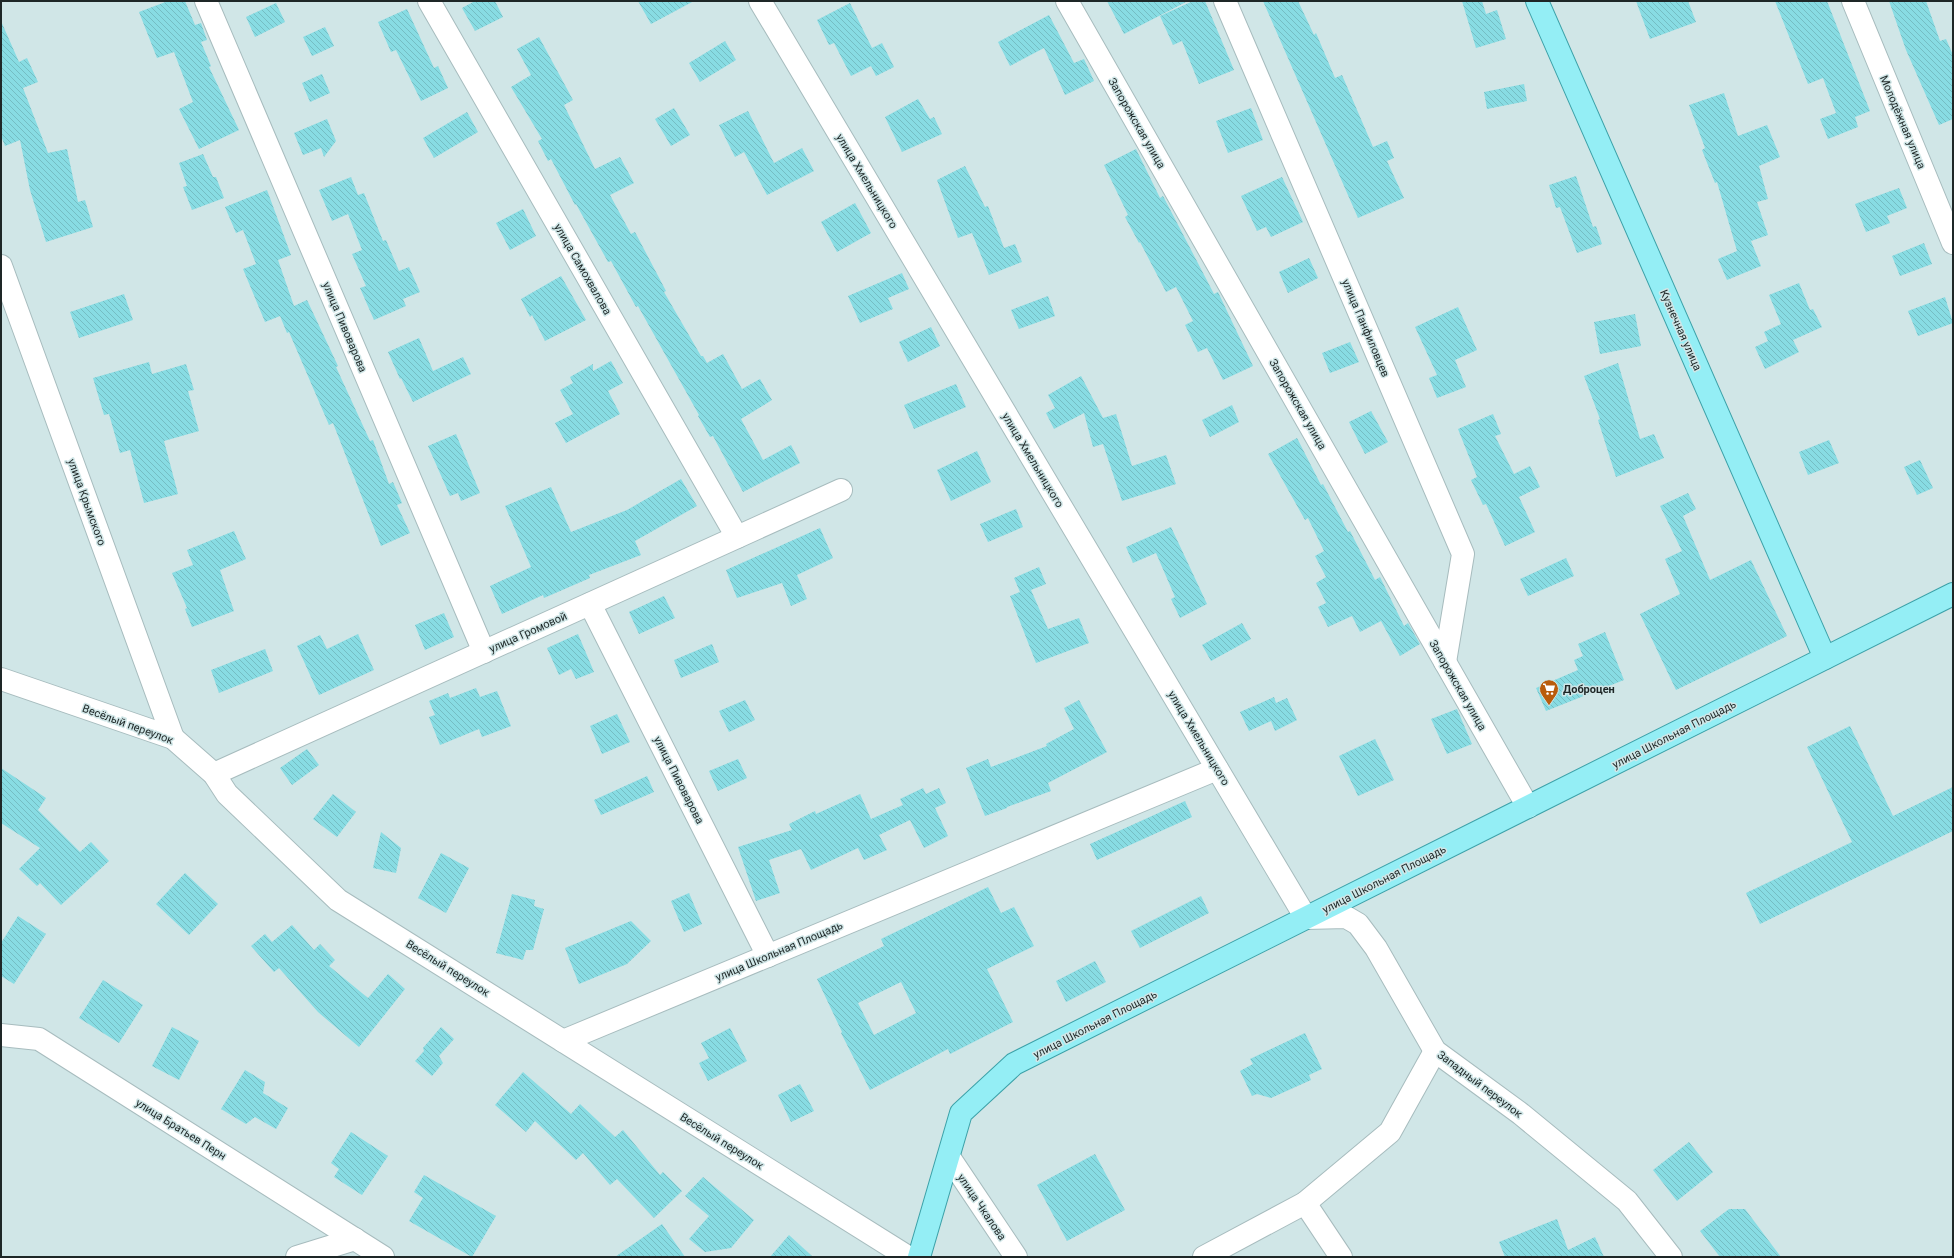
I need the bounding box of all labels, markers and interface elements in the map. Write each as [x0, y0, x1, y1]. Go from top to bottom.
street label: Молодёжная улица [1877, 74, 1928, 171]
street label: Запорожская улица [1105, 76, 1168, 171]
street label: улица Хмельницкого [833, 132, 900, 231]
street label: улица Самохвалова [551, 221, 614, 317]
street label: улица Панфиловцев [1339, 277, 1392, 379]
street label: улица Пивоварова [320, 280, 369, 374]
street label: Кузнечная улица [1657, 288, 1704, 373]
street label: Запорожская улица [1266, 357, 1329, 452]
street label: улица Хмельницкого [999, 411, 1066, 510]
street label: улица Крымского [65, 457, 108, 547]
street label: улица Громовой [487, 609, 569, 655]
street label: Запорожская улица [1426, 638, 1489, 733]
supermarket icon: Доброцен [1538, 678, 1560, 706]
place label: Доброцен [1563, 683, 1615, 696]
street label: улица Хмельницкого [1165, 689, 1232, 788]
street label: улица Школьная Площадь [1610, 698, 1738, 771]
street label: Весёлый переулок [81, 702, 175, 747]
street label: улица Пивоварова [651, 734, 706, 826]
street label: улица Школьная Площадь [1320, 843, 1448, 916]
street label: улица Школьная Площадь [714, 919, 845, 984]
street label: Весёлый переулок [404, 937, 492, 999]
street label: улица Школьная Площадь [1031, 988, 1159, 1061]
street label: Западный переулок [1435, 1048, 1525, 1121]
street label: улица Братьев Перн [133, 1096, 228, 1163]
street label: Весёлый переулок [678, 1110, 766, 1172]
street label: улица Чкалова [955, 1172, 1009, 1243]

